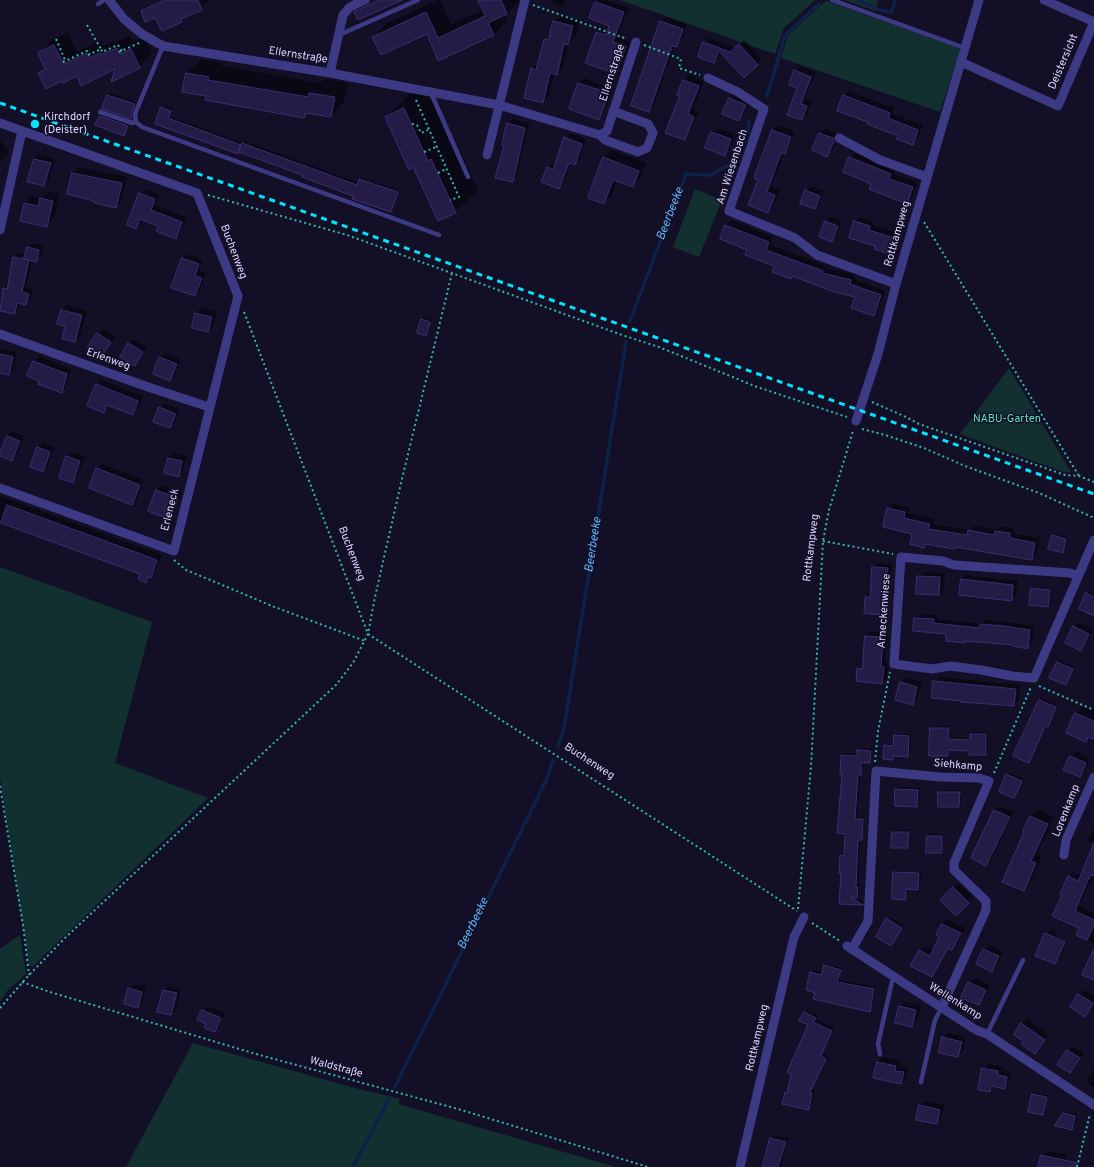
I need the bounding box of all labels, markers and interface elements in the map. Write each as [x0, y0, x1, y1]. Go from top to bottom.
street label: Deistersicht [1046, 32, 1082, 92]
street label: Ellernstraße [598, 43, 628, 103]
street label: Ellernstraße [268, 45, 328, 67]
place label: Kirchdorf (Deister) [44, 111, 90, 137]
marker: Kirchdorf (Deister) [29, 118, 41, 130]
street label: Am Wiesenbach [715, 128, 751, 206]
water label: Beerbeeke [654, 185, 688, 243]
street label: Rottkampweg [882, 199, 914, 269]
street label: Buchenweg [217, 223, 249, 281]
street label: Erlenweg [84, 346, 132, 374]
park label: NABU-Garten [973, 413, 1041, 427]
street label: Erleneck [159, 487, 183, 533]
street label: Rottkampweg [801, 513, 823, 583]
water label: Beerbeeke [583, 516, 605, 574]
street label: Buchenweg [335, 525, 367, 583]
street label: Arneckenwiese [876, 573, 894, 649]
street label: Buchenweg [561, 741, 617, 783]
street label: Siehkamp [933, 757, 983, 775]
street label: Lorenkamp [1050, 783, 1084, 839]
water label: Beerbeeke [455, 896, 493, 952]
street label: Wellenkamp [926, 980, 984, 1024]
street label: Rottkampweg [744, 1003, 772, 1073]
street label: Waldstraße [308, 1055, 364, 1081]

